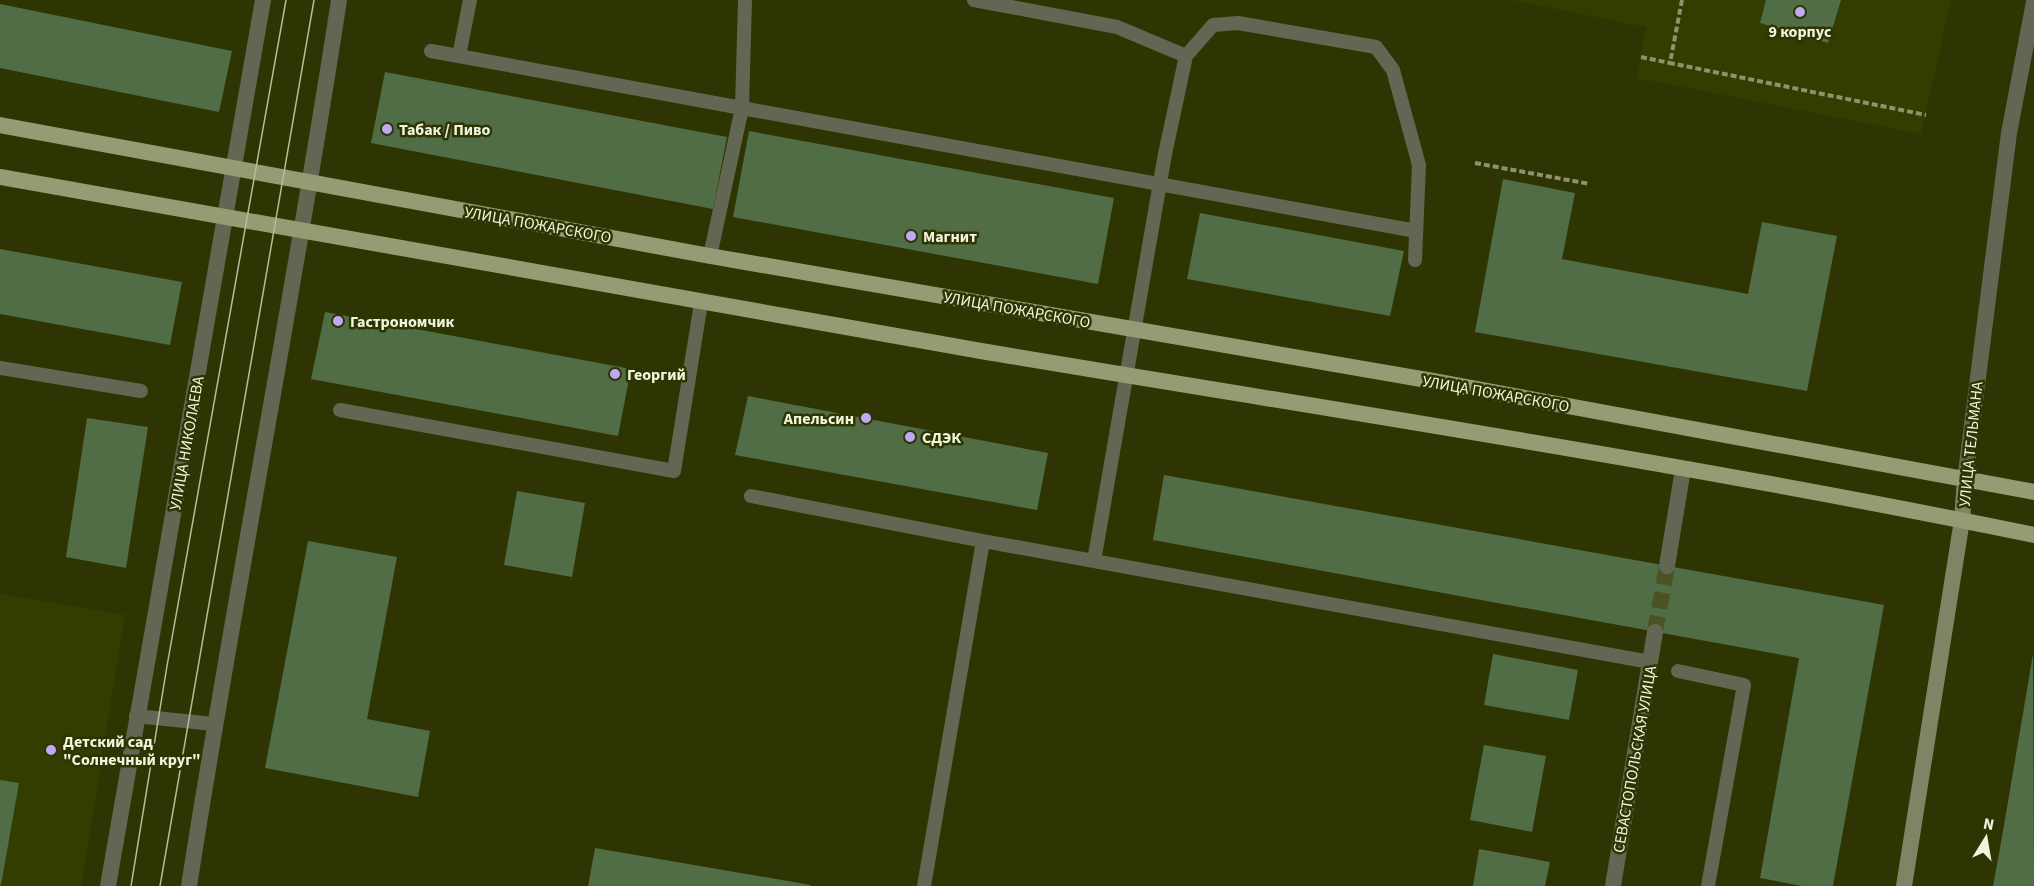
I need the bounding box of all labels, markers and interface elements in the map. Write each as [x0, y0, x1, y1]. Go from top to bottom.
marker: 9 корпус [1793, 5, 1807, 19]
place label: 9 корпус [1769, 21, 1832, 43]
place label: Табак / Пиво [399, 119, 491, 141]
marker: Табак / Пиво [380, 122, 394, 136]
street label: УЛИЦА ПОЖАРСКОГО [463, 201, 613, 249]
place label: Магнит [923, 226, 977, 248]
marker: Магнит [904, 229, 918, 243]
street label: УЛИЦА ПОЖАРСКОГО [942, 286, 1092, 334]
place label: Гастрономчик [350, 311, 455, 333]
marker: Гастрономчик [331, 314, 345, 328]
place label: Георгий [627, 364, 686, 386]
marker: Георгий [608, 367, 622, 381]
street label: УЛИЦА ПОЖАРСКОГО [1421, 370, 1571, 418]
street label: УЛИЦА НИКОЛАЕВА [164, 374, 210, 512]
street label: УЛИЦА ТЕЛЬМАНА [1953, 380, 1989, 508]
place label: Апельсин [783, 408, 854, 430]
marker: Апельсин [859, 411, 873, 425]
place label: СДЭК [922, 427, 961, 449]
marker: СДЭК [903, 430, 917, 444]
street label: СЕВАСТОПОЛЬСКАЯ УЛИЦА [1608, 664, 1662, 854]
place label: Детский сад "Солнечный круг" [63, 731, 201, 771]
marker: Детский сад "Солнечный круг" [44, 743, 58, 757]
north arrow [1956, 808, 2016, 868]
text: N [1981, 812, 1996, 836]

